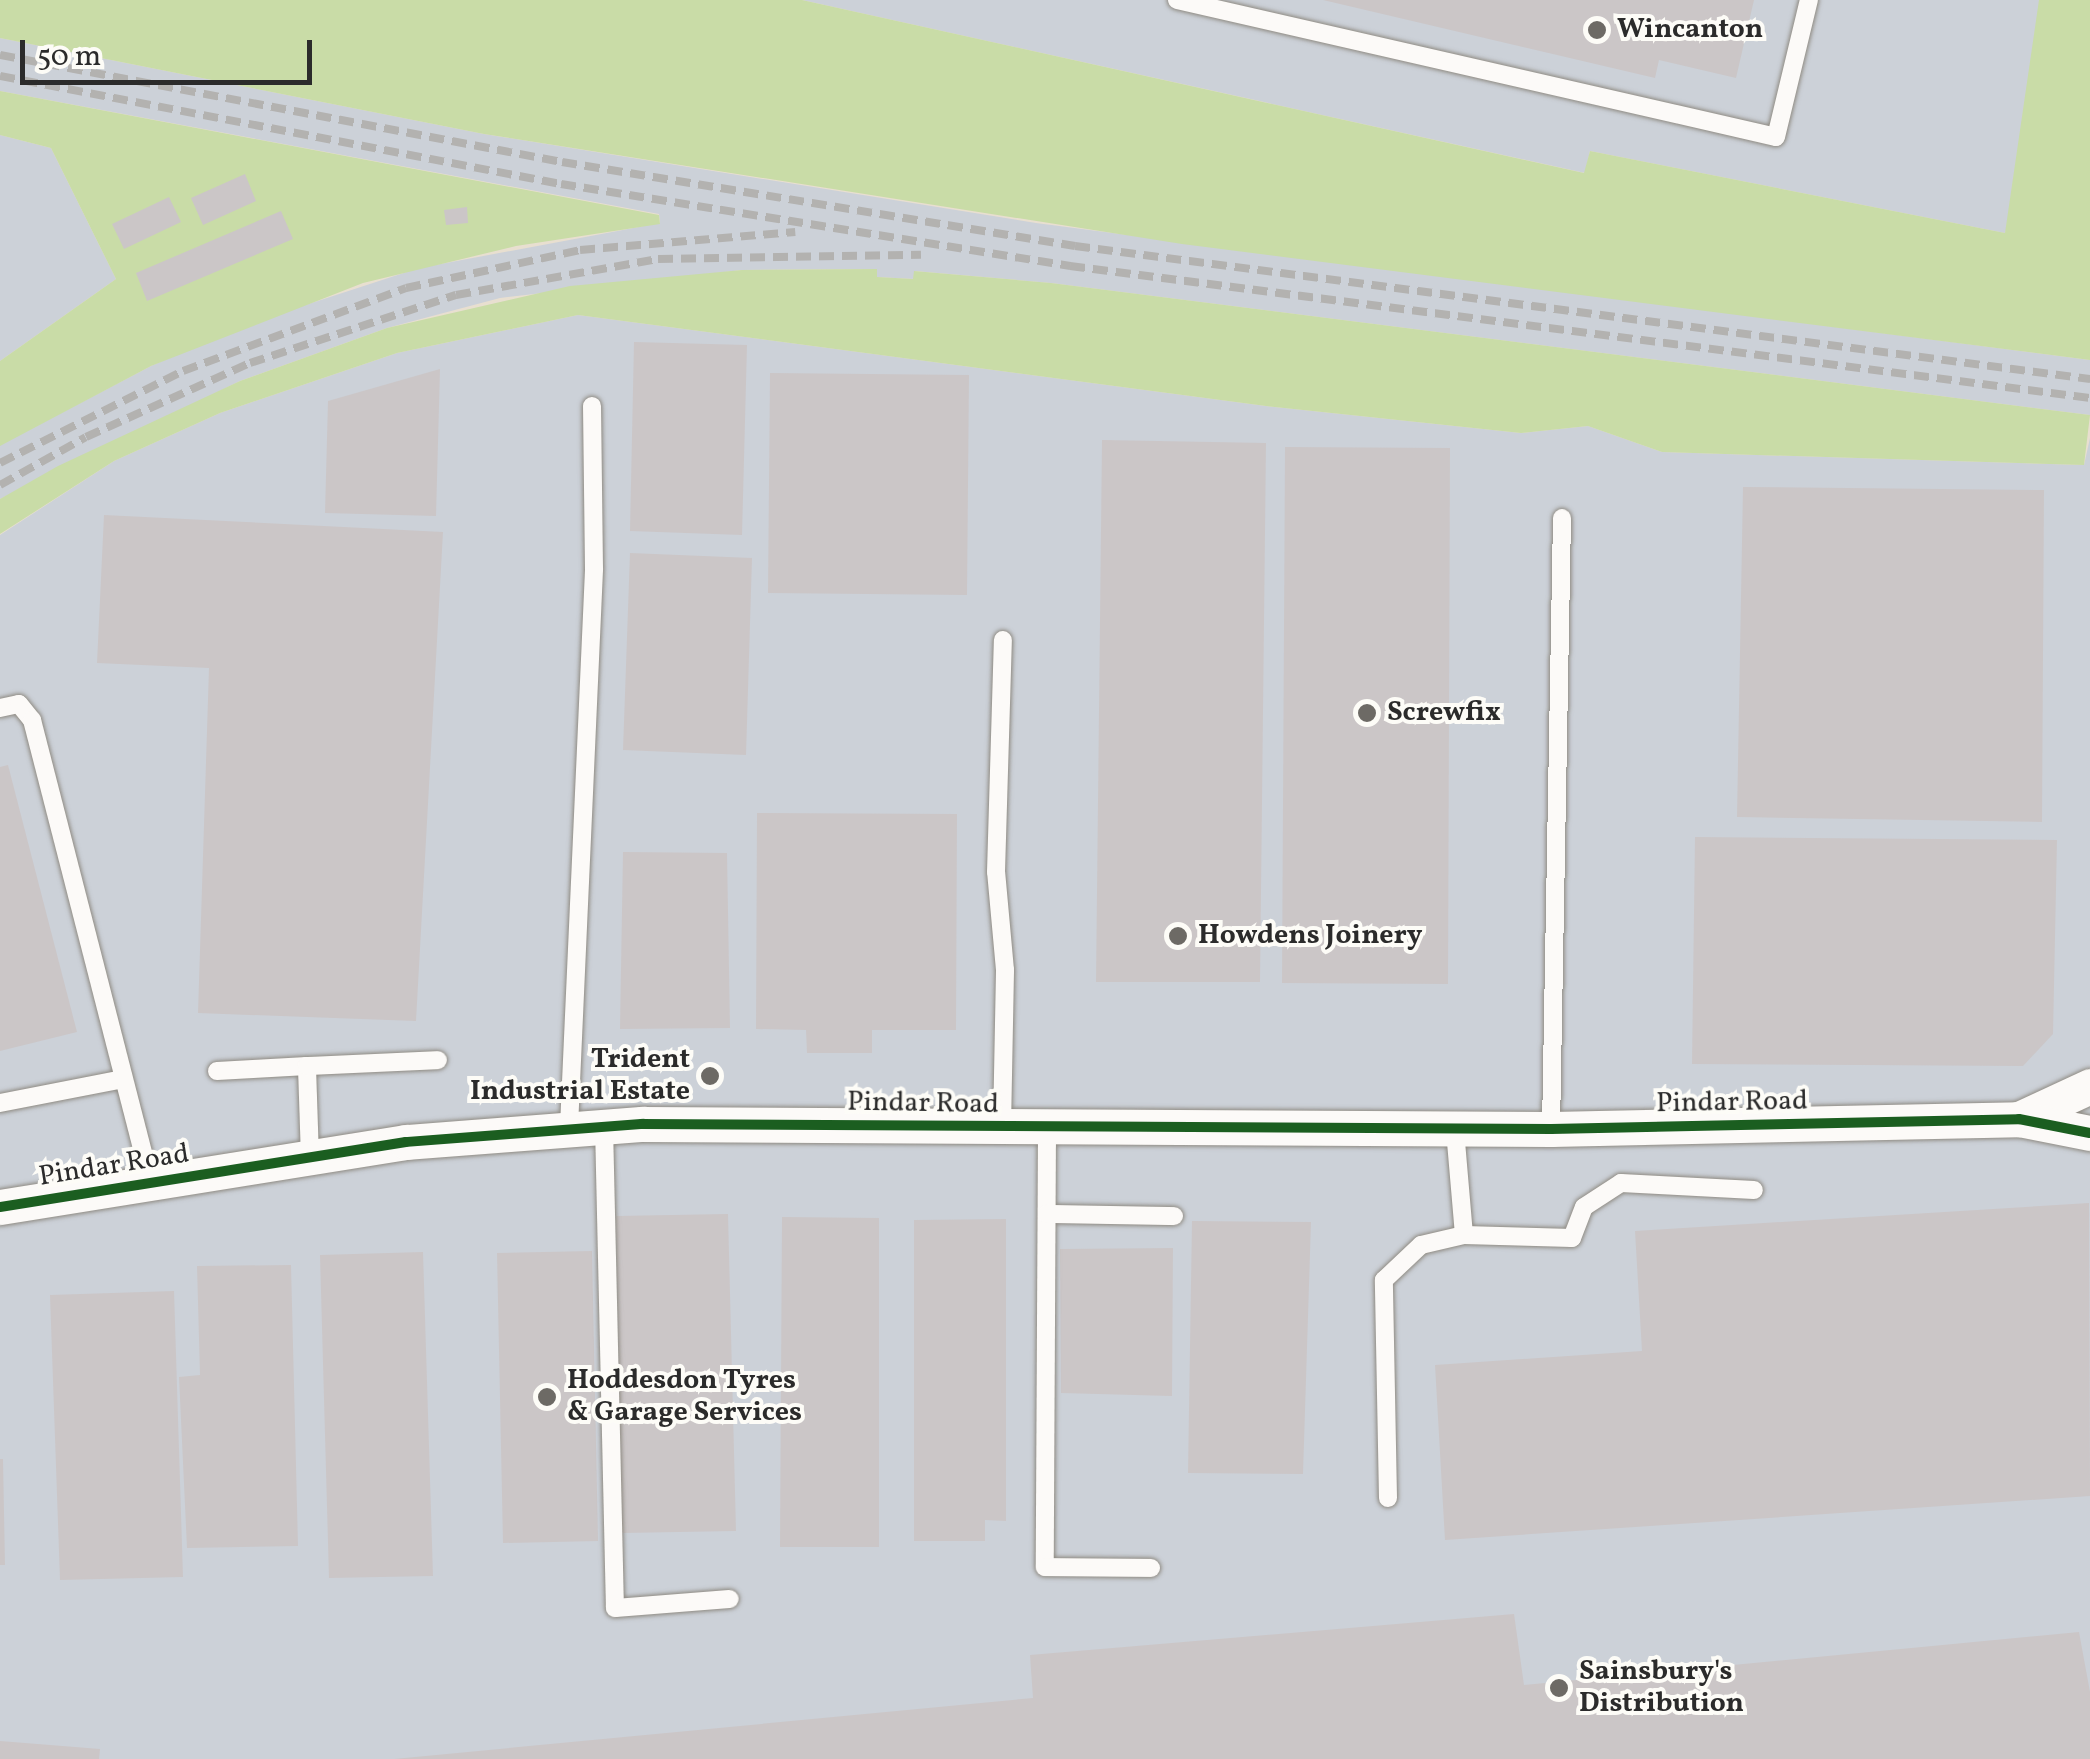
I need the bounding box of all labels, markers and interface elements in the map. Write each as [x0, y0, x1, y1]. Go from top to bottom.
place label: Wincanton [1617, 13, 1763, 47]
marker: Wincanton [1586, 19, 1608, 41]
scale bar [25, 20, 318, 82]
text: 50 m [37, 36, 101, 78]
place label: Screwfix [1387, 696, 1501, 730]
marker: Screwfix [1356, 702, 1378, 724]
place label: Howdens Joinery [1198, 919, 1423, 953]
marker: Howdens Joinery [1167, 925, 1189, 947]
place label: Trident Industrial Estate [470, 1043, 690, 1109]
marker: Trident Industrial Estate [699, 1065, 721, 1087]
street label: Pindar Road [1656, 1085, 1808, 1121]
street label: Pindar Road [847, 1086, 999, 1122]
street label: Pindar Road [36, 1138, 192, 1194]
place label: Hoddesdon Tyres & Garage Services [567, 1364, 802, 1430]
marker: Hoddesdon Tyres & Garage Services [536, 1386, 558, 1408]
place label: Sainsbury's Distribution [1579, 1655, 1744, 1721]
marker: Sainsbury's Distribution [1548, 1677, 1570, 1699]

